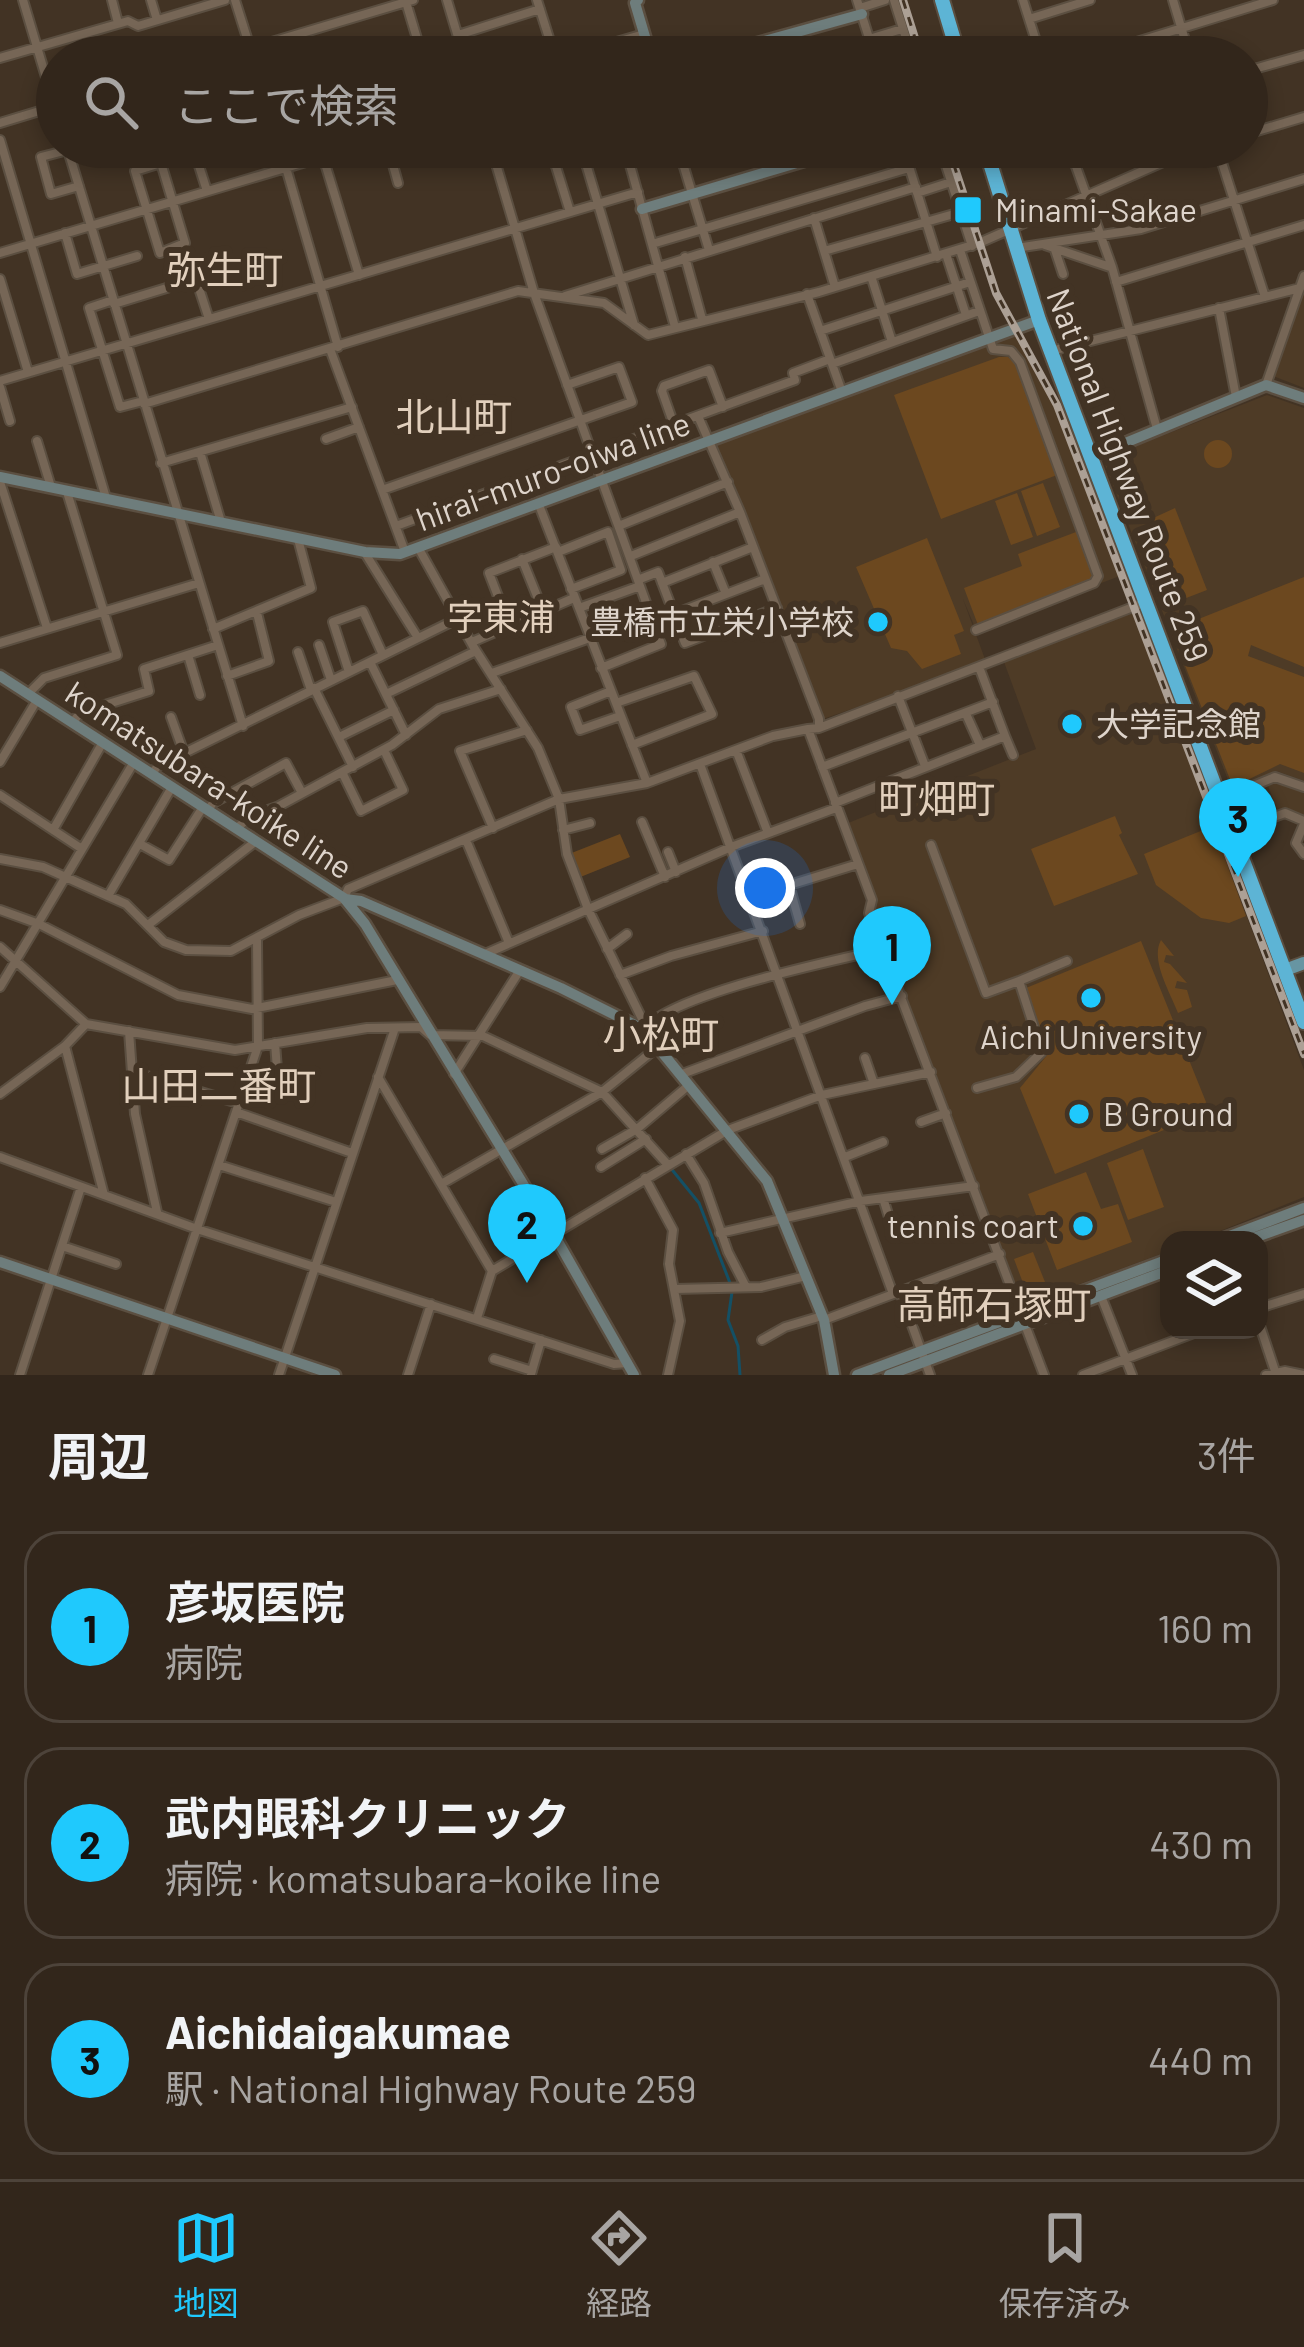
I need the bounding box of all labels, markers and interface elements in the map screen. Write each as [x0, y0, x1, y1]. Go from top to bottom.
search box [36, 36, 1268, 168]
icon: search [78, 69, 144, 135]
text: ここで検索 [174, 77, 399, 131]
place label: Minami-Sakae [995, 189, 1197, 229]
marker: Minami-Sakae [952, 194, 984, 226]
district label: 弥生町 [166, 245, 284, 292]
street label: National Highway Route 259 [1039, 282, 1219, 667]
district label: 北山町 [395, 392, 513, 439]
street label: hirai-muro-oiwa line [410, 402, 695, 538]
district label: 字東浦 [447, 594, 555, 637]
place label: 豊橋市立栄小学校 [590, 601, 854, 641]
marker: 豊橋市立栄小学校 [865, 609, 891, 635]
street label: komatsubara-koike line [59, 672, 360, 887]
place label: 大学記念館 [1096, 703, 1261, 743]
marker: 大学記念館 [1059, 711, 1085, 737]
district label: 町畑町 [878, 774, 996, 821]
pin: 3 [1199, 778, 1277, 877]
your location [735, 858, 795, 918]
pin: 1 [853, 906, 931, 1005]
marker: Aichi University [1078, 985, 1104, 1011]
district label: 小松町 [602, 1010, 720, 1057]
place label: Aichi University [980, 1016, 1202, 1056]
district label: 山田二番町 [121, 1061, 317, 1108]
place label: B Ground [1103, 1093, 1234, 1133]
marker: B Ground [1066, 1101, 1092, 1127]
pin: 2 [488, 1184, 566, 1283]
place label: tennis coart [887, 1205, 1059, 1245]
marker: tennis coart [1070, 1213, 1096, 1239]
map controls [1160, 1231, 1268, 1339]
button: layers [1160, 1231, 1268, 1339]
district label: 高師石塚町 [896, 1280, 1092, 1327]
text: 周辺 [48, 1424, 150, 1485]
text: 3件 [1197, 1431, 1256, 1478]
text: 彦坂医院 [165, 1574, 345, 1628]
text: 1 [83, 1604, 97, 1651]
text: 160 m [1157, 1604, 1253, 1651]
text: 病院 [165, 1638, 243, 1685]
text: 武内眼科クリニック [165, 1790, 570, 1844]
text: 2 [79, 1820, 101, 1867]
text: 430 m [1149, 1820, 1253, 1867]
text: 病院 · komatsubara-koike line [165, 1854, 661, 1901]
text: Aichidaigakumae [165, 2004, 511, 2058]
text: 3 [79, 2036, 101, 2083]
text: 440 m [1148, 2036, 1253, 2083]
text: 駅 · National Highway Route 259 [165, 2064, 697, 2111]
tab: 地図 [173, 2205, 239, 2325]
tab: 経路 [586, 2205, 652, 2325]
tab: 保存済み [999, 2205, 1131, 2325]

